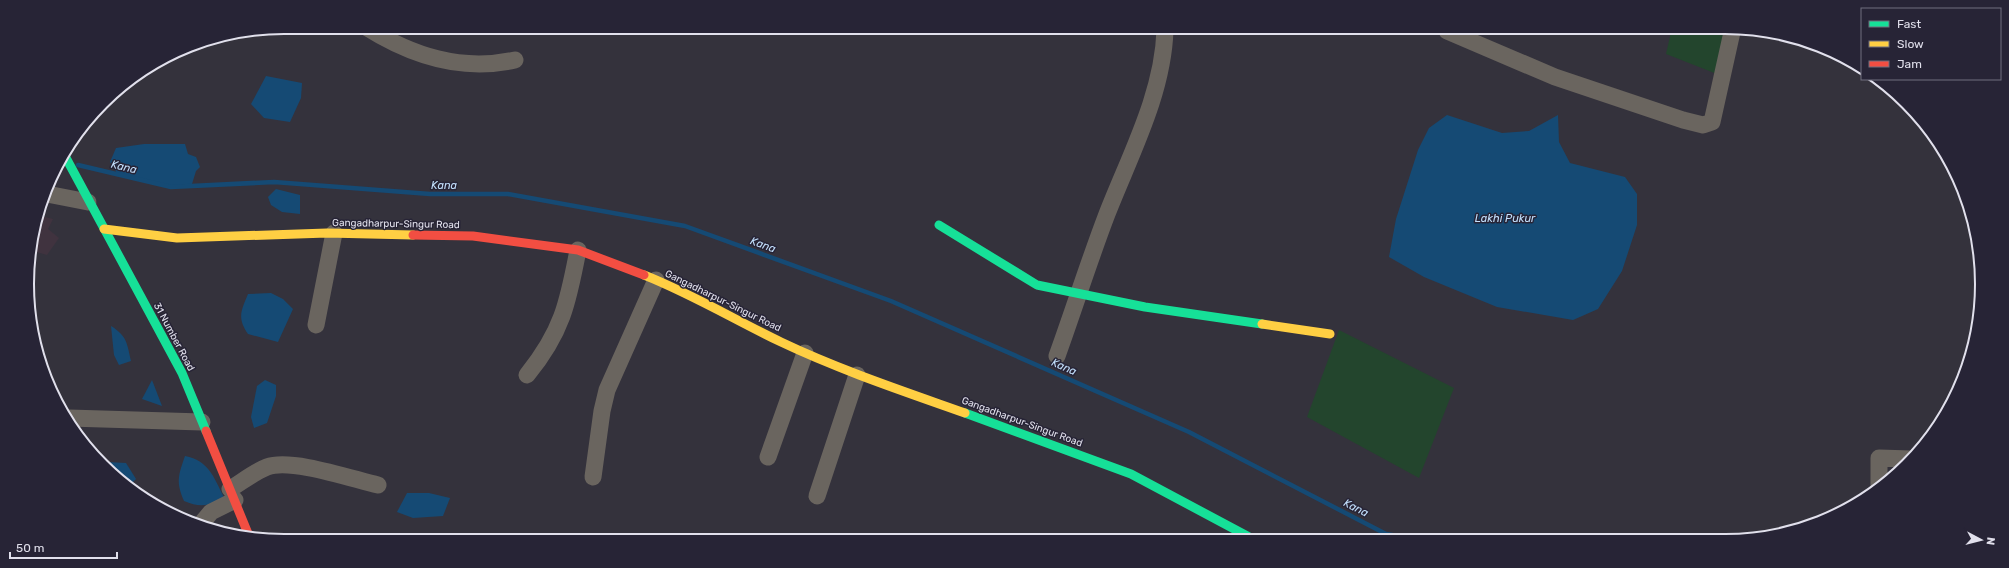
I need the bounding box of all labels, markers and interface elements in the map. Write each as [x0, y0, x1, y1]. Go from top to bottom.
legend [1861, 8, 2001, 80]
text: Fast [1897, 17, 1921, 31]
text: Slow [1897, 37, 1924, 51]
text: Jam [1897, 57, 1922, 71]
water label: Kana [110, 158, 139, 176]
water label: Kana [431, 179, 458, 192]
water label: Lakhi Pukur [1475, 212, 1536, 225]
street label: Gangadharpur-Singur Road [332, 217, 460, 231]
water label: Kana [749, 234, 778, 256]
street label: Gangadharpur-Singur Road [663, 268, 783, 334]
street label: 31 Number Road [151, 301, 197, 373]
water label: Kana [1049, 356, 1079, 378]
street label: Gangadharpur-Singur Road [960, 395, 1084, 449]
water label: Kana [1341, 496, 1371, 520]
north arrow [1961, 520, 2001, 560]
scale bar [10, 534, 117, 560]
text: N [1983, 536, 1997, 546]
text: 50 m [16, 541, 44, 555]

